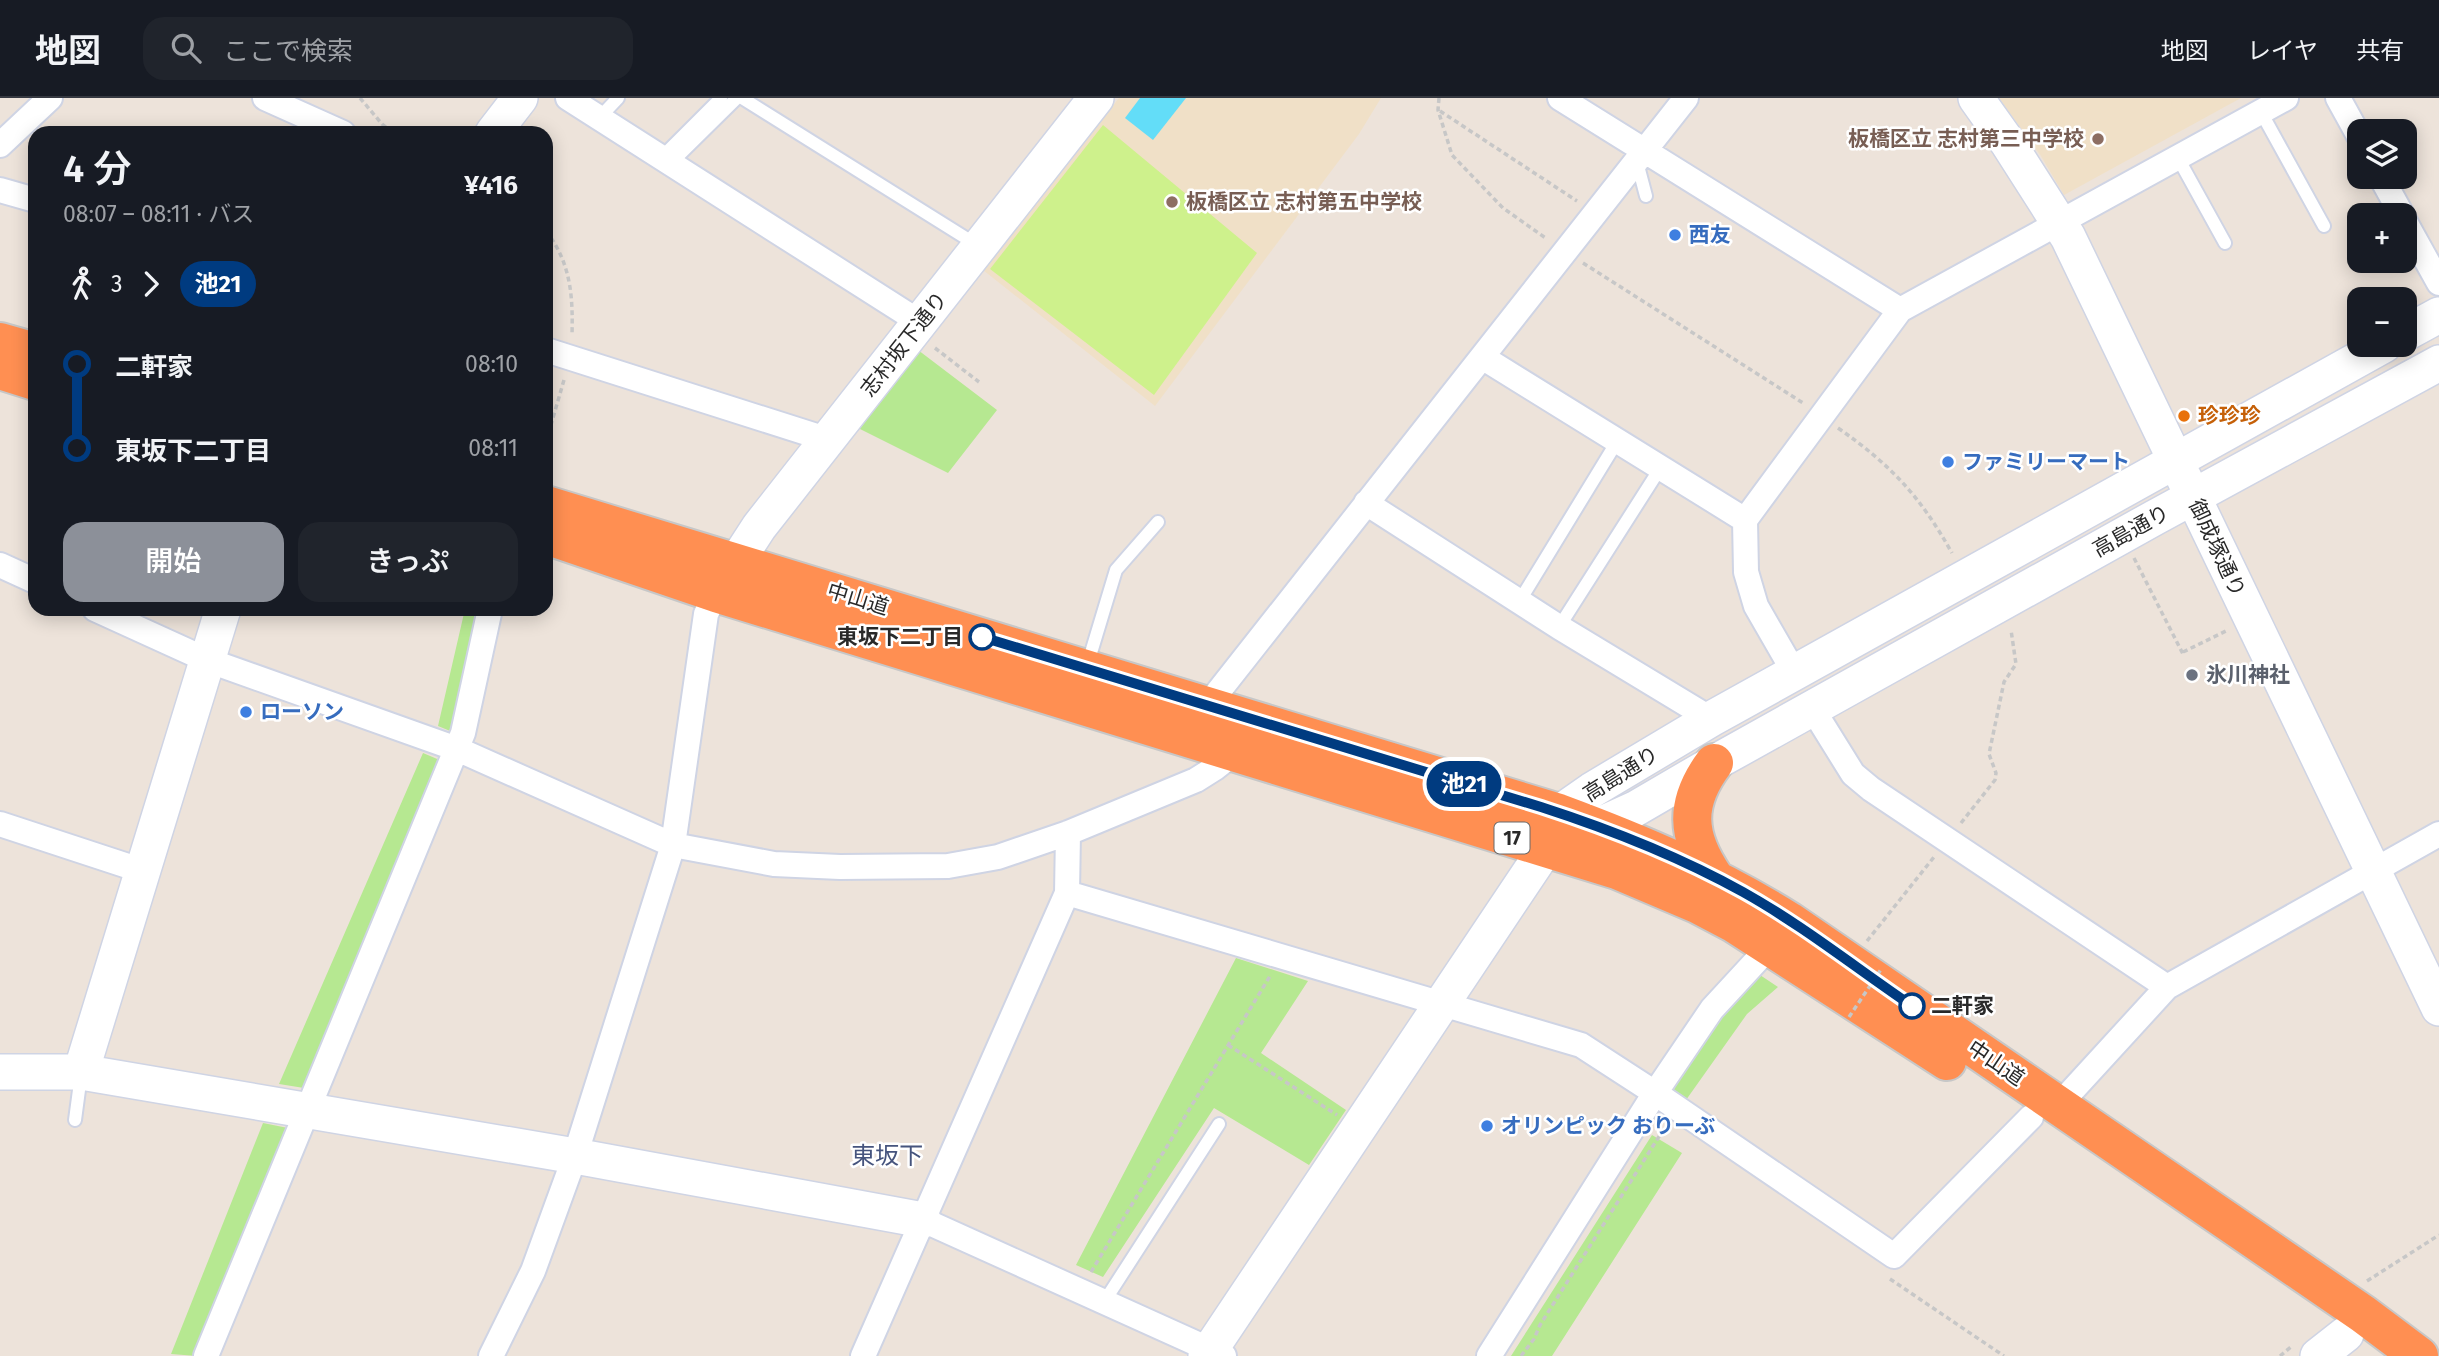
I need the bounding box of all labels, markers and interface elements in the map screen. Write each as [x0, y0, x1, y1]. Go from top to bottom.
search box [143, 17, 633, 80]
icon: search [167, 29, 205, 67]
text: 地図 [35, 31, 101, 71]
text: ここで検索 [223, 36, 353, 67]
text: 地図 [2161, 37, 2209, 65]
text: レイヤ [2247, 37, 2318, 65]
text: 共有 [2356, 37, 2404, 65]
map controls [2347, 119, 2417, 357]
button: layers [2347, 119, 2417, 189]
place label: 板橋区立 志村第三中学校 [1848, 126, 2084, 152]
marker: 板橋区立 志村第三中学校 [2090, 131, 2106, 147]
text: 4 分 [63, 146, 131, 192]
text: ¥416 [464, 170, 518, 201]
place label: 板橋区立 志村第五中学校 [1186, 189, 1422, 215]
marker: 板橋区立 志村第五中学校 [1164, 194, 1180, 210]
text: 08:07 – 08:11 · バス [63, 200, 254, 228]
button: + [2347, 203, 2417, 273]
place label: 西友 [1689, 222, 1731, 248]
marker: 西友 [1667, 227, 1683, 243]
icon: walk [63, 265, 101, 303]
icon: forward [132, 265, 170, 303]
text: 3 [111, 270, 122, 298]
text: 池21 [194, 270, 242, 298]
street label: 志村坂下通り [855, 286, 953, 402]
button: − [2347, 287, 2417, 357]
text: 08:10 [465, 350, 518, 378]
text: 二軒家 [115, 352, 193, 383]
place label: 珍珍珍 [2198, 403, 2261, 429]
marker: 珍珍珍 [2176, 408, 2192, 424]
text: 08:11 [468, 434, 518, 462]
text: 東坂下二丁目 [115, 436, 271, 467]
place label: ファミリーマート [1962, 449, 2130, 475]
marker: ファミリーマート [1940, 454, 1956, 470]
street label: 御成塚通り [2183, 495, 2251, 601]
street label: 高島通り [2088, 499, 2174, 563]
button: 開始 [63, 522, 284, 602]
button: きっぷ [298, 522, 518, 602]
street label: 中山道 [824, 577, 892, 621]
place label: 東坂下二丁目 [837, 624, 963, 650]
marker: 東坂下二丁目 [969, 624, 995, 650]
place label: 氷川神社 [2206, 662, 2290, 688]
marker: 氷川神社 [2184, 667, 2200, 683]
place label: ローソン [260, 699, 344, 725]
marker: ローソン [238, 704, 254, 720]
street label: 高島通り [1578, 741, 1664, 807]
line badge: 池21 [1424, 761, 1504, 807]
text: 池21 [1440, 770, 1488, 798]
road number: 17 [1494, 822, 1530, 853]
marker: 二軒家 [1899, 993, 1925, 1019]
place label: 二軒家 [1931, 993, 1994, 1019]
street label: 中山道 [1963, 1035, 2029, 1091]
place label: オリンピック おりーぶ [1501, 1113, 1715, 1139]
marker: オリンピック おりーぶ [1479, 1118, 1495, 1134]
district label: 東坂下 [851, 1142, 923, 1170]

